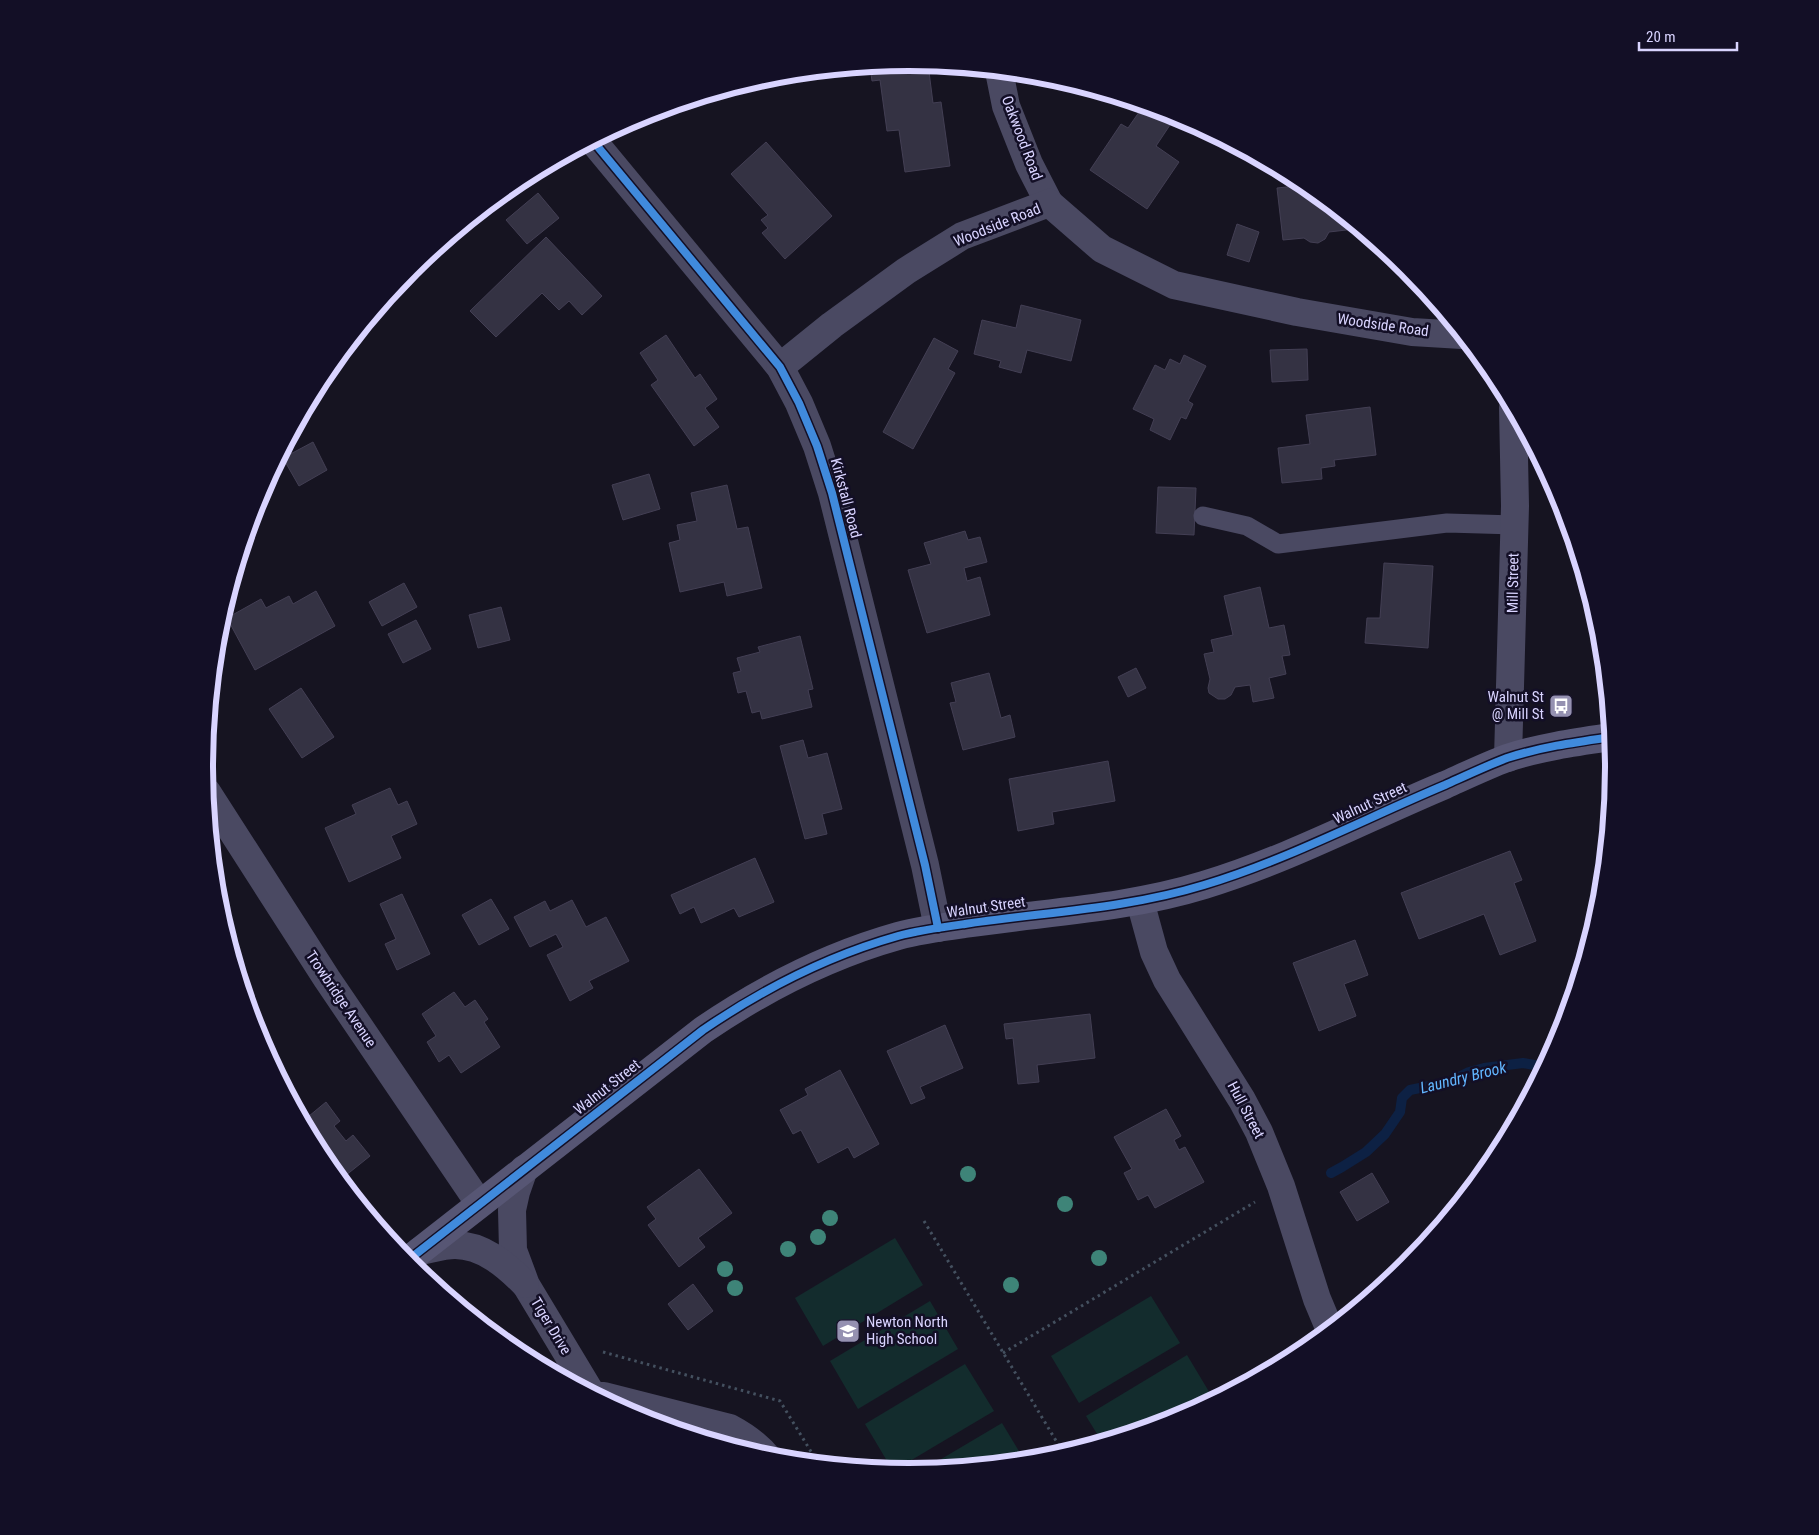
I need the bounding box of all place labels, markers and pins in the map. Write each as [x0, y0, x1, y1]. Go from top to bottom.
place label: Walnut St @ Mill St [1488, 688, 1544, 723]
bus stop icon: Walnut St @ Mill St [1548, 693, 1574, 719]
place label: Newton North High School [866, 1313, 948, 1348]
school or university icon: Newton North High School [835, 1318, 861, 1344]

